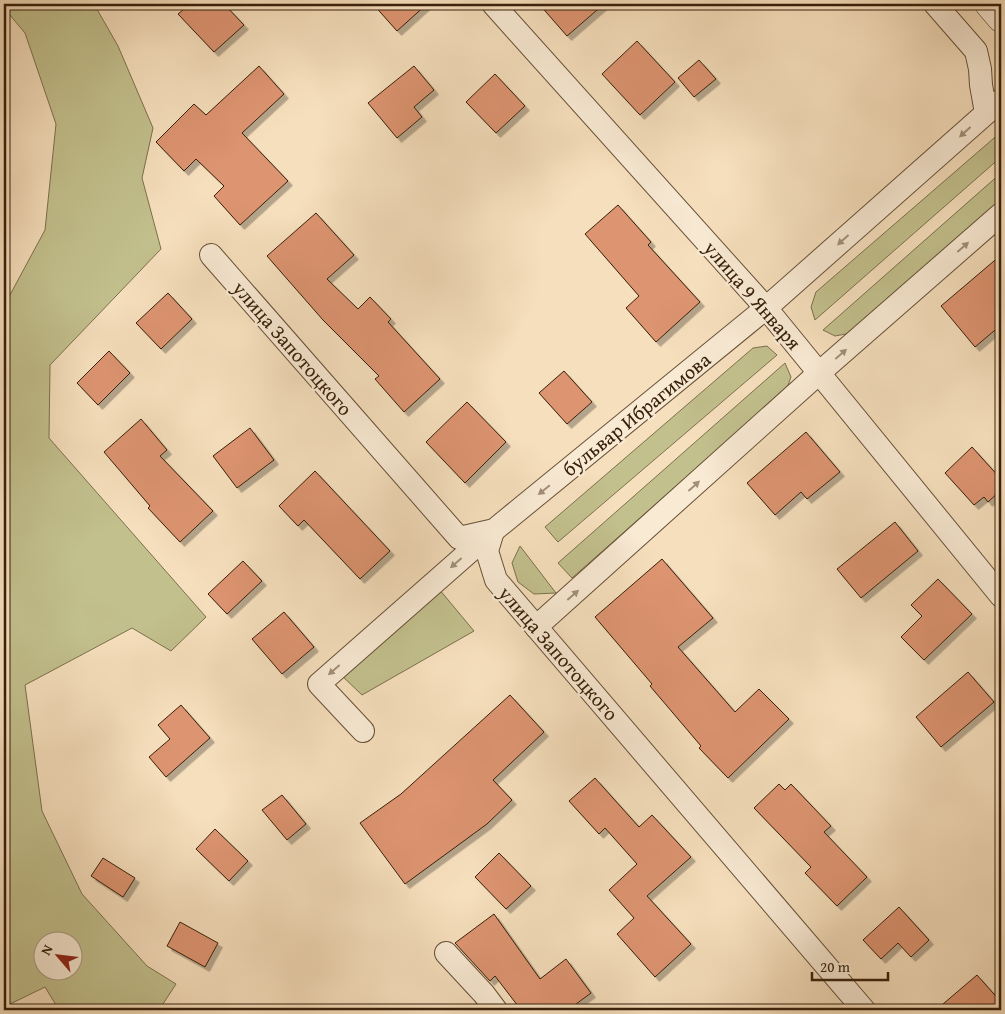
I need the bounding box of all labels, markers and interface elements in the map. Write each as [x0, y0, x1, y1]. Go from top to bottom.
one-way arrow [959, 126, 971, 138]
street label: улица 9 Января [697, 233, 809, 356]
one-way arrow [836, 234, 849, 245]
one-way arrow [957, 242, 970, 253]
street label: улица Запотоцкого [226, 273, 360, 422]
street label: бульвар Ибрагимова [556, 345, 717, 483]
one-way arrow [834, 348, 846, 360]
one-way arrow [687, 480, 699, 492]
one-way arrow [537, 484, 550, 495]
one-way arrow [450, 557, 462, 568]
street label: улица Запотоцкого [492, 578, 626, 727]
one-way arrow [567, 589, 579, 601]
one-way arrow [328, 665, 341, 676]
north arrow [32, 932, 82, 982]
text: N [35, 941, 58, 959]
scale bar [812, 949, 889, 981]
text: 20 m [820, 956, 851, 977]

